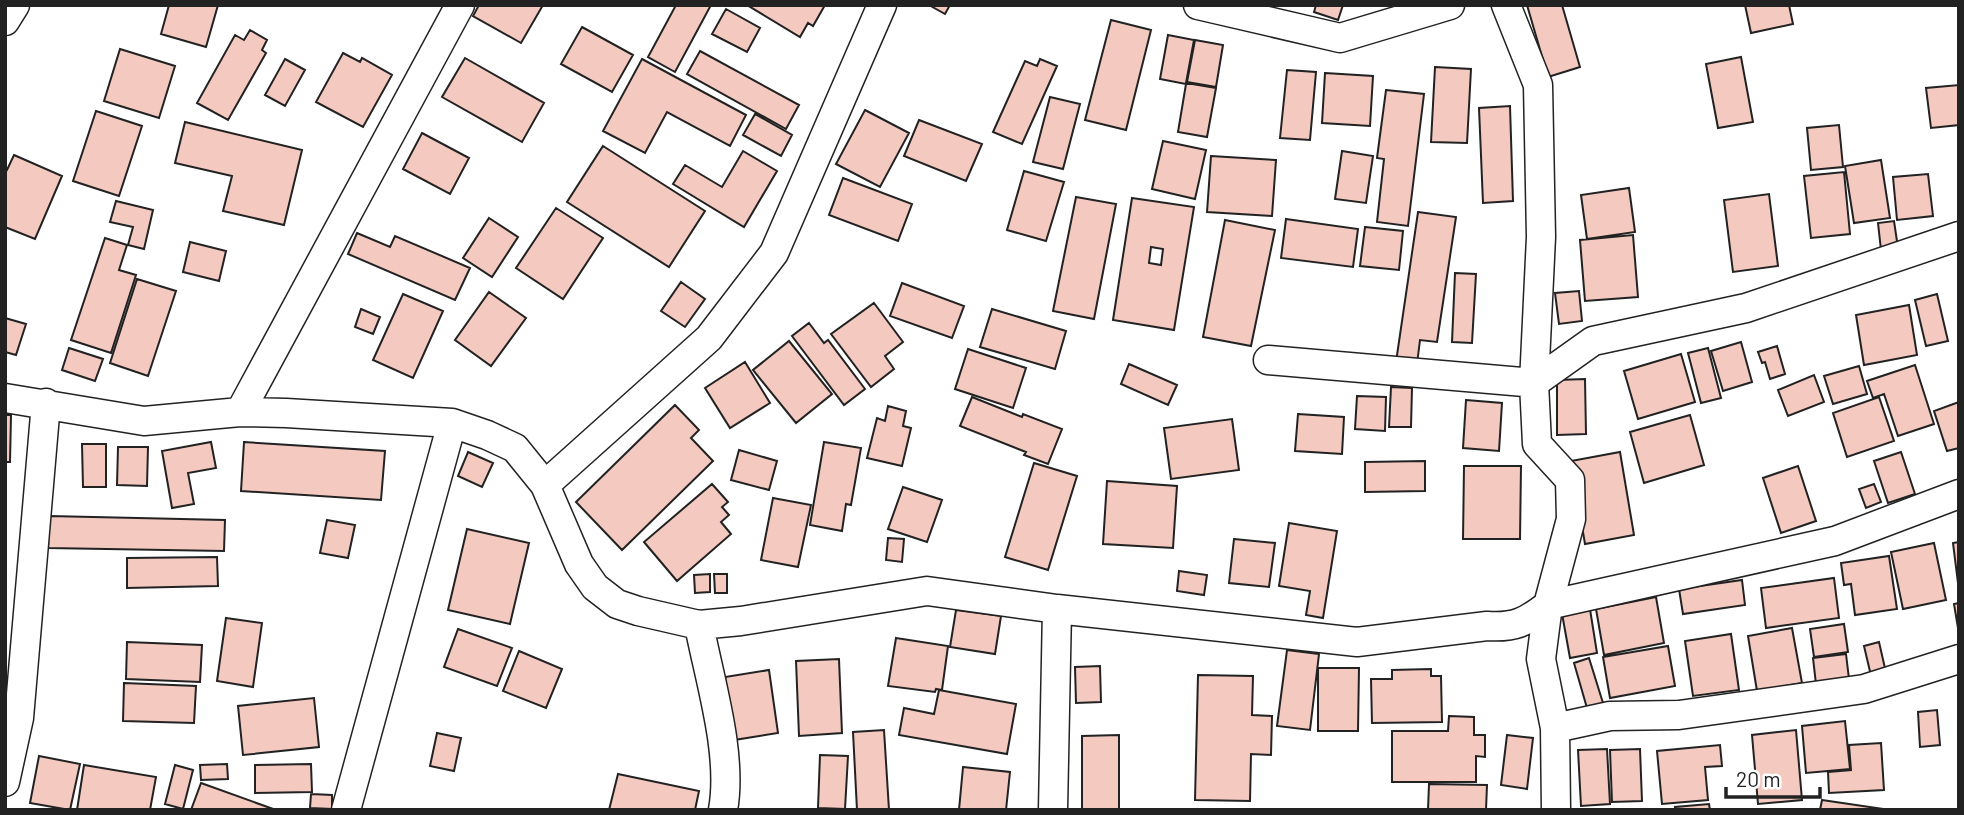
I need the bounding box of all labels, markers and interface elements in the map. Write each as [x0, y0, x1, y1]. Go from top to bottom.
scale bar [1726, 756, 1820, 800]
text: 20 m [1736, 766, 1781, 791]

